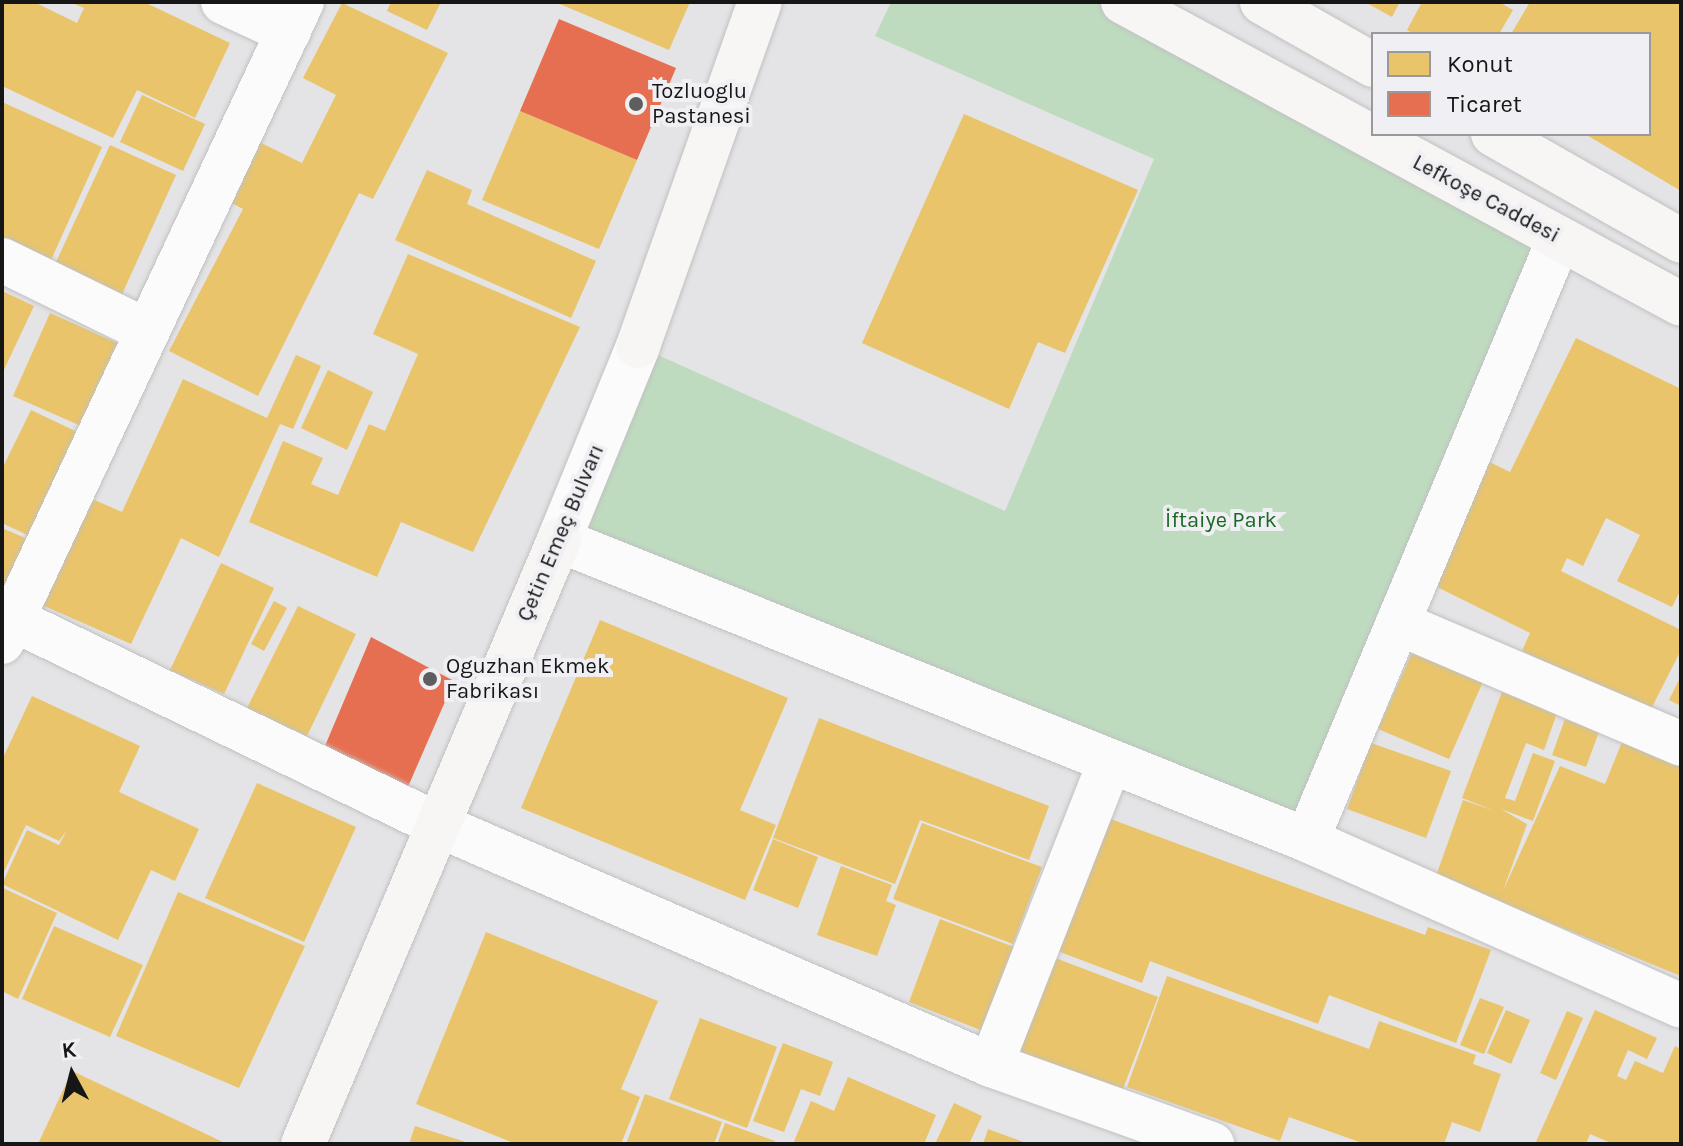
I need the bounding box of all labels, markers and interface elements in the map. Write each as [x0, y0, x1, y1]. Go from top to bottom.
legend [1371, 32, 1651, 136]
text: Konut [1447, 50, 1513, 78]
place label: Tozluoglu Pastanesi [652, 78, 751, 130]
text: Ticaret [1447, 90, 1522, 118]
marker: Tozluoglu Pastanesi [627, 95, 645, 113]
street label: Lefkoşe Caddesi [1408, 149, 1564, 249]
street label: Çetin Emeç Bulvarı [512, 441, 610, 625]
park label: İftaiye Park [1165, 508, 1277, 534]
place label: Oguzhan Ekmek Fabrikası [446, 653, 609, 704]
marker: Oguzhan Ekmek Fabrikası [421, 670, 439, 688]
north arrow [32, 1034, 112, 1114]
text: K [60, 1036, 78, 1064]

